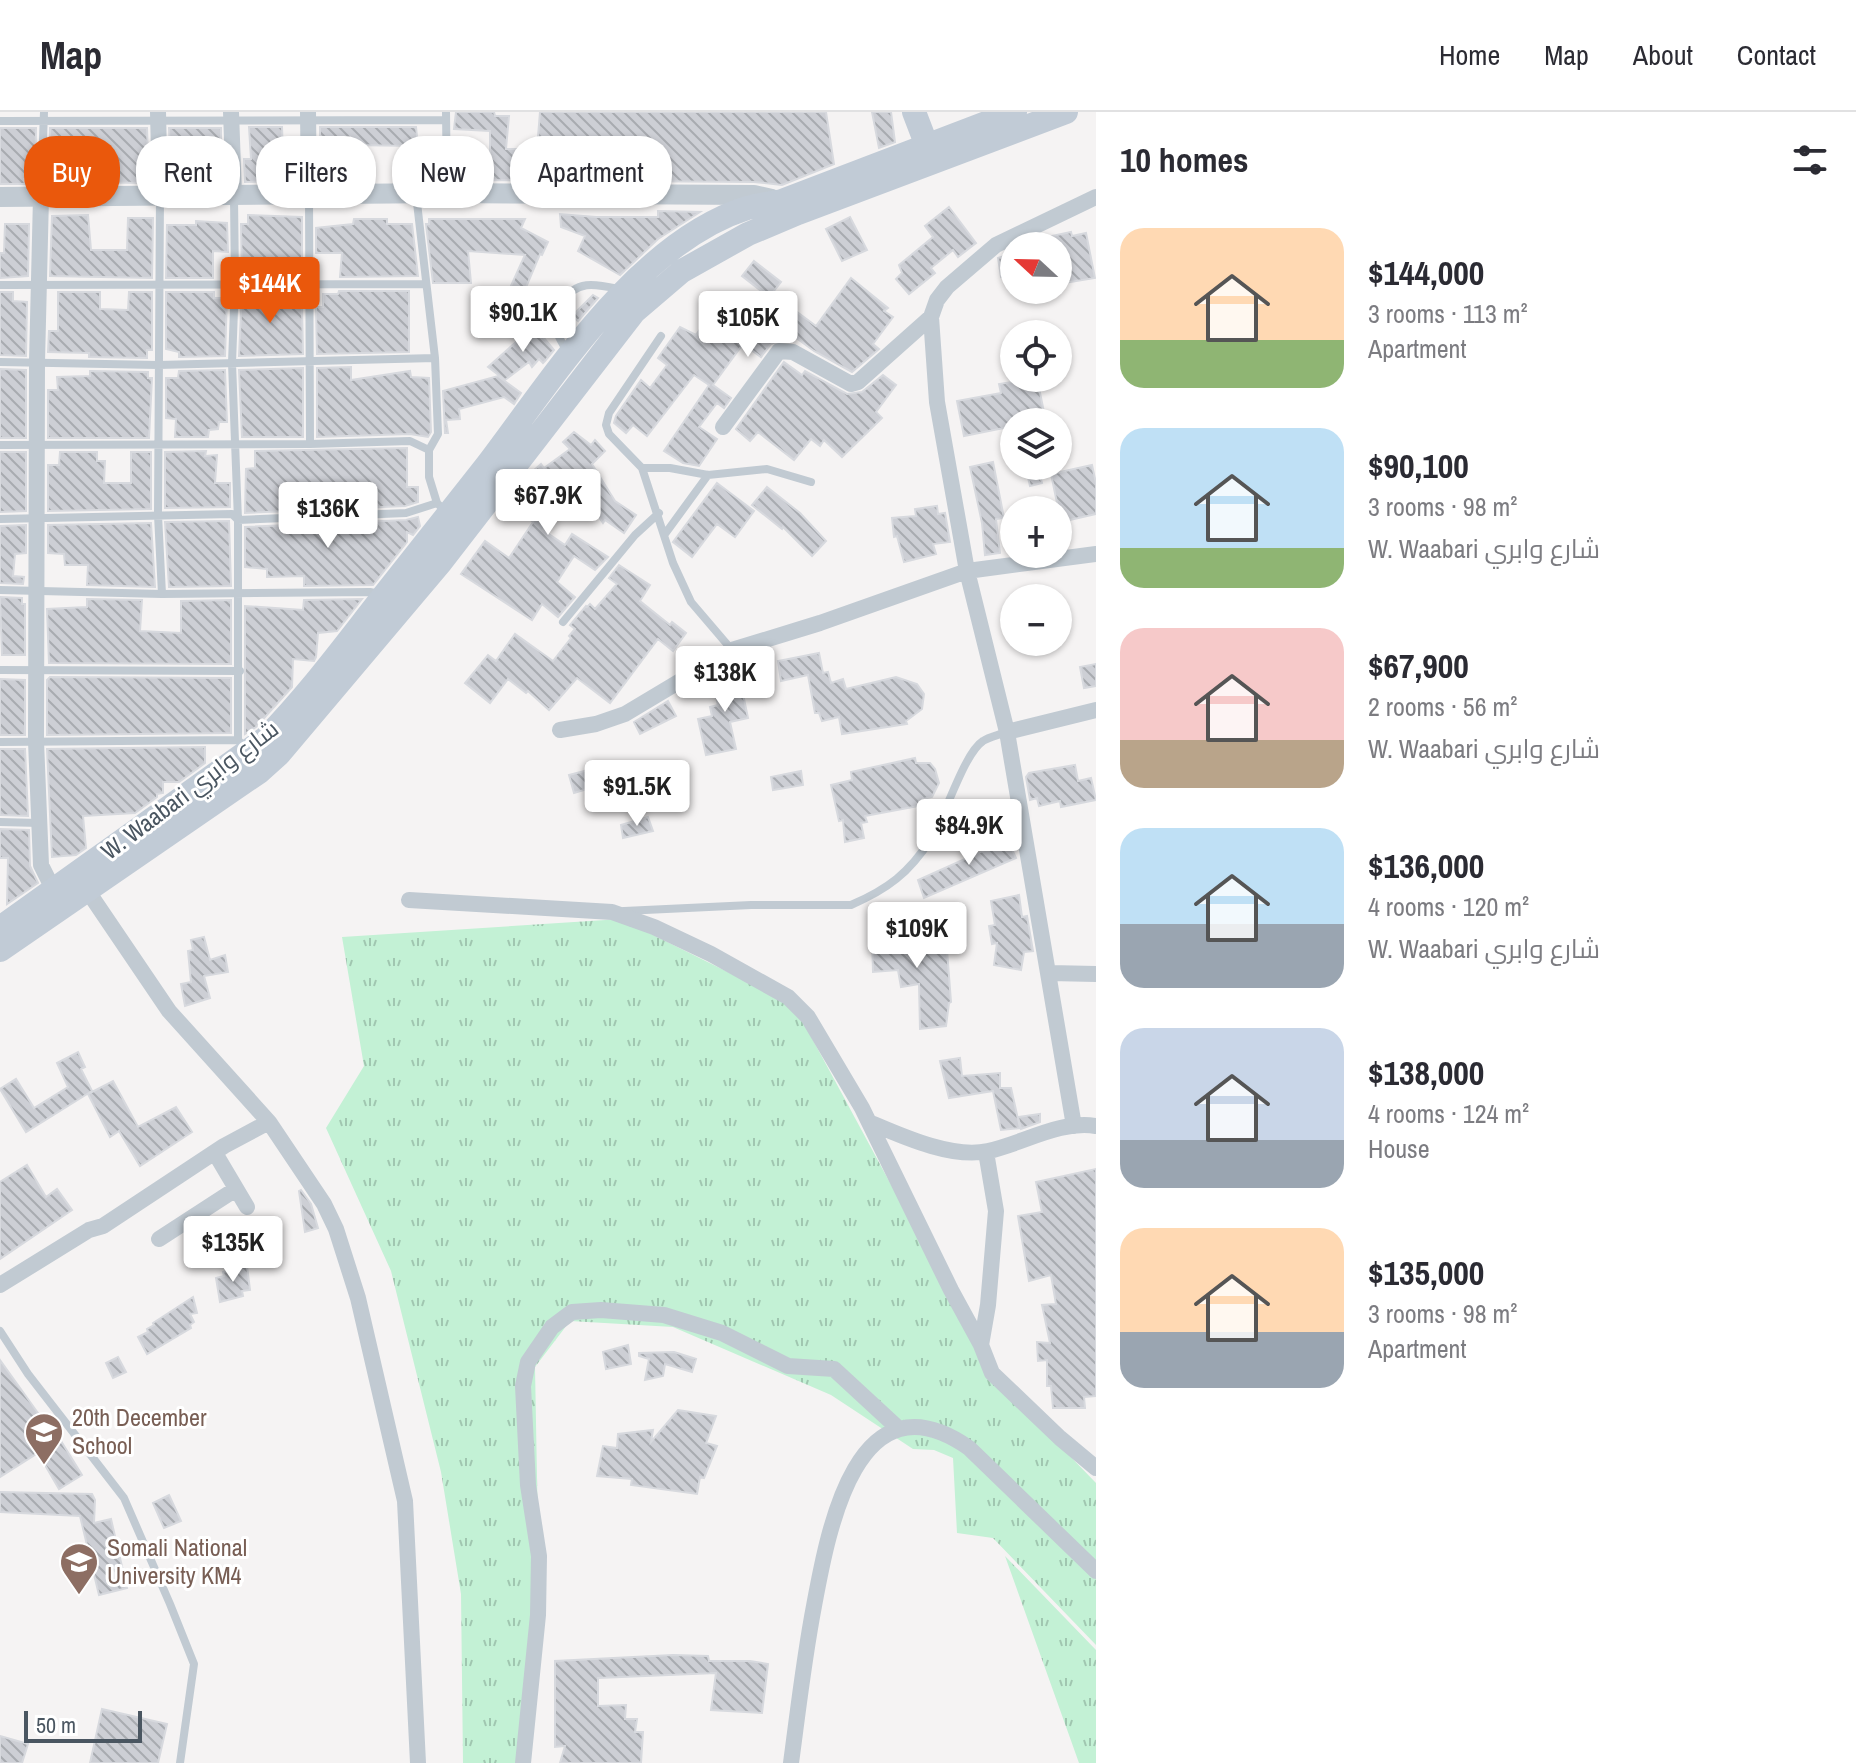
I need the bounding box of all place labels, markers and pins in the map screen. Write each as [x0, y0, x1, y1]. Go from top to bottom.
pin: $144K [214, 257, 326, 325]
pin: $90.1K [458, 286, 588, 354]
pin: $105K [692, 291, 804, 359]
pin: $67.9K [483, 469, 613, 537]
pin: $136K [272, 482, 384, 550]
pin: $138K [669, 646, 781, 714]
pin: $91.5K [572, 760, 702, 828]
pin: $84.9K [904, 799, 1034, 867]
pin: $109K [861, 902, 973, 970]
pin: $135K [177, 1216, 289, 1284]
place label: 20th December School [72, 1401, 207, 1461]
school or university icon: 20th December School [23, 1411, 65, 1466]
place label: Somali National University KM4 [107, 1531, 247, 1591]
school or university icon: Somali National University KM4 [58, 1541, 100, 1596]

